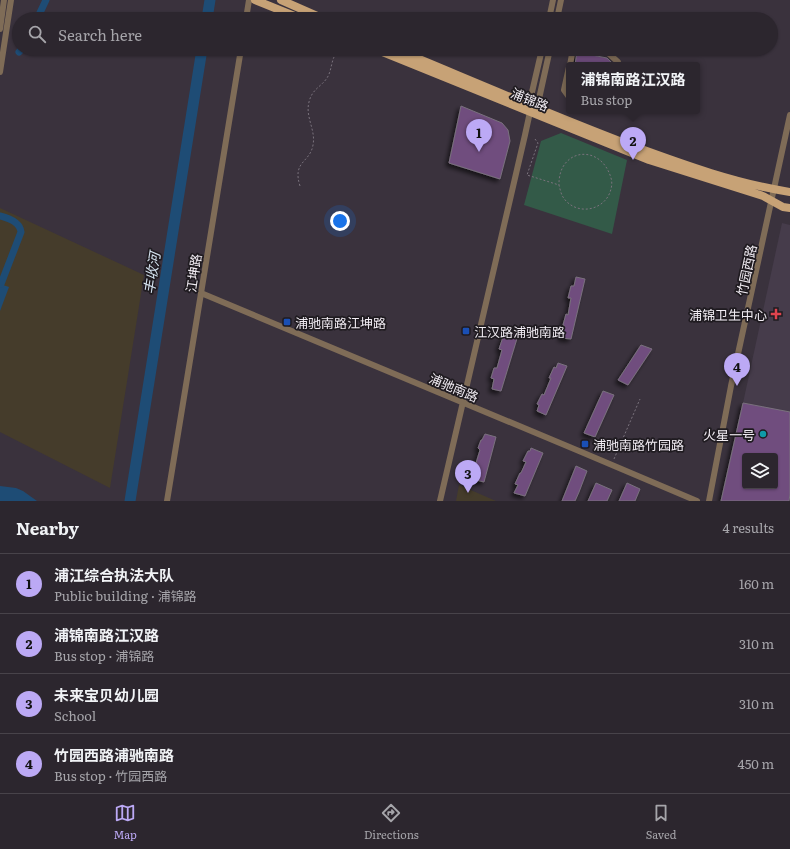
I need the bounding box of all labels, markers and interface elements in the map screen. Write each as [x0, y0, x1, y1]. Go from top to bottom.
search box [12, 12, 778, 56]
icon: search [26, 23, 48, 45]
text: Search here [58, 23, 142, 46]
popup [566, 62, 700, 114]
text: 浦锦南路江汉路 [580, 67, 686, 90]
street label: 浦锦路 [508, 83, 552, 115]
text: Bus stop [580, 90, 632, 109]
pin: 1 [466, 119, 492, 152]
pin: 2 [620, 127, 646, 160]
your location [330, 211, 350, 231]
street label: 竹园西路 [731, 243, 761, 297]
water label: 丰收河 [138, 248, 165, 295]
street label: 江坤路 [181, 252, 205, 294]
place label: 浦锦卫生中心 [689, 305, 767, 324]
marker: 浦锦卫生中心 [770, 308, 782, 320]
place label: 浦驰南路江坤路 [295, 313, 386, 332]
marker: 浦驰南路江坤路 [282, 317, 292, 327]
place label: 江汉路浦驰南路 [474, 322, 565, 341]
marker: 江汉路浦驰南路 [461, 326, 471, 336]
pin: 4 [724, 353, 750, 386]
street label: 浦驰南路 [426, 368, 482, 406]
place label: 火星一号 [703, 425, 755, 444]
marker: 火星一号 [758, 429, 768, 439]
place label: 浦驰南路竹园路 [593, 435, 684, 454]
marker: 浦驰南路竹园路 [580, 439, 590, 449]
map controls [742, 453, 778, 489]
button: layers [742, 453, 778, 489]
pin: 3 [455, 460, 481, 493]
text: Nearby [16, 515, 79, 540]
text: 4 results [723, 518, 774, 537]
text: 浦江综合执法大队 [54, 563, 174, 586]
text: 1 [26, 574, 32, 593]
text: 160 m [739, 574, 774, 593]
text: Public building · 浦锦路 [54, 586, 197, 605]
text: 浦锦南路江汉路 [54, 623, 159, 646]
text: 2 [26, 634, 32, 653]
text: 310 m [739, 634, 774, 653]
text: Bus stop · 浦锦路 [54, 646, 154, 665]
text: 未来宝贝幼儿园 [54, 683, 159, 706]
text: 3 [25, 694, 33, 713]
text: 310 m [739, 694, 774, 713]
text: School [54, 706, 96, 725]
text: 竹园西路浦驰南路 [54, 743, 174, 766]
text: 4 [25, 754, 33, 773]
text: 450 m [738, 754, 774, 773]
text: Bus stop · 竹园西路 [54, 766, 167, 785]
tab: Map [113, 802, 137, 842]
tab: Directions [364, 802, 419, 842]
tab: Saved [646, 802, 676, 842]

